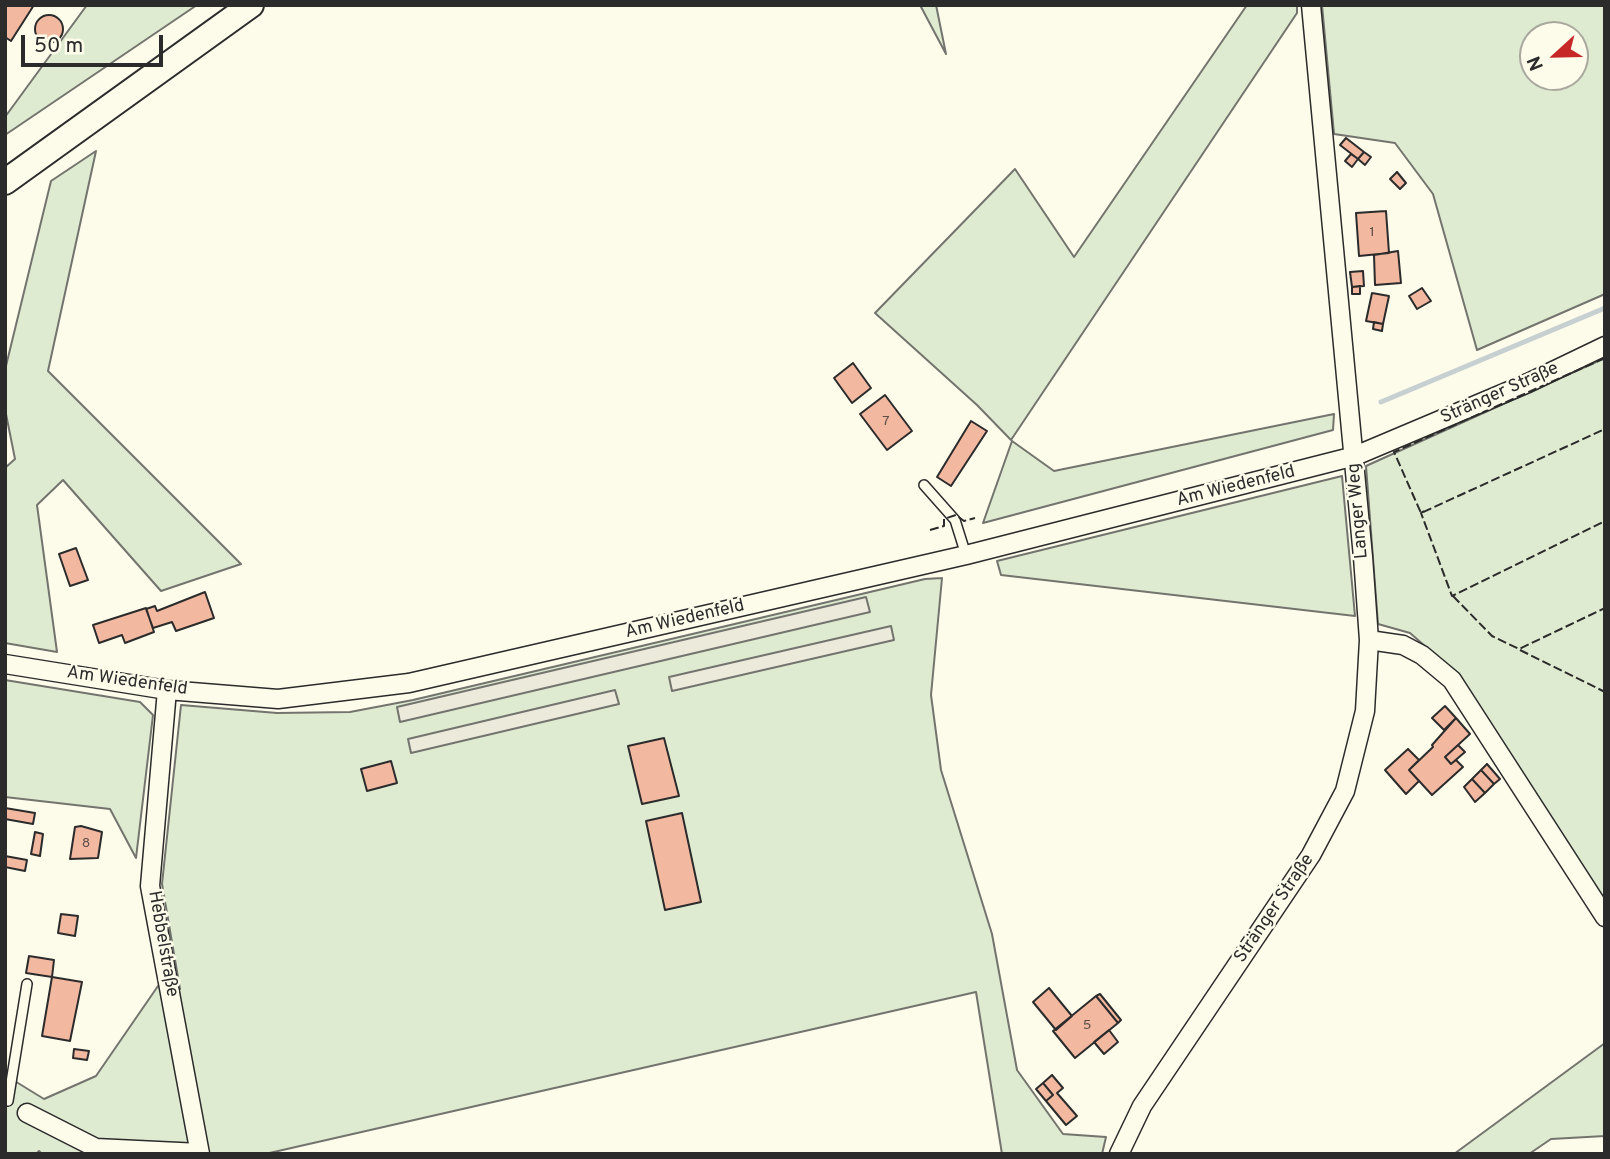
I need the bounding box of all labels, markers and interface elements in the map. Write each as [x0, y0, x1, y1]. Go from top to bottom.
scale bar [24, 21, 166, 65]
north arrow [1519, 21, 1589, 91]
text: 50 m [34, 33, 83, 60]
text: N [1523, 52, 1550, 74]
house number: 1 [1369, 225, 1375, 241]
street label: Stränger Straße [1438, 358, 1562, 430]
house number: 7 [882, 414, 890, 430]
street label: Am Wiedenfeld [1174, 462, 1298, 512]
street label: Langer Weg [1344, 462, 1374, 560]
street label: Am Wiedenfeld [623, 596, 747, 644]
street label: Am Wiedenfeld [65, 663, 189, 701]
house number: 8 [82, 836, 90, 852]
street label: Stränger Straße [1231, 850, 1319, 968]
street label: Hebbelstraße [142, 889, 182, 999]
house number: 5 [1083, 1018, 1091, 1034]

